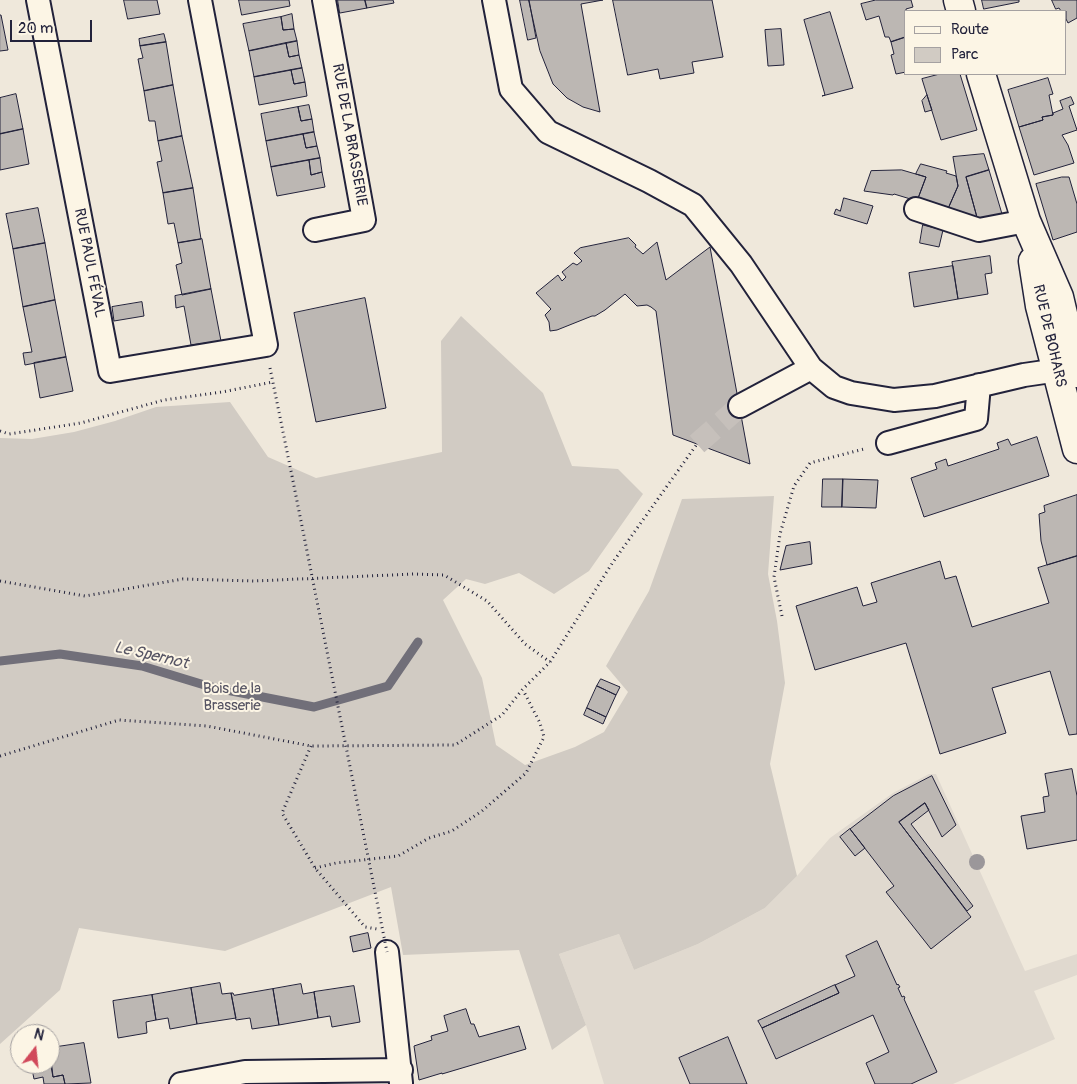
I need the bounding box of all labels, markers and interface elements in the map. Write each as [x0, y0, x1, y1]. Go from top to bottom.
scale bar [12, 10, 95, 42]
legend [904, 10, 1067, 75]
text: 20 m [18, 19, 53, 38]
text: Route [951, 20, 989, 39]
text: Parc [951, 45, 979, 64]
street label: RUE DE LA BRASSERIE [328, 62, 370, 208]
street label: RUE PAUL FÉVAL [70, 207, 108, 319]
street label: RUE DE BOHARS [1028, 283, 1070, 389]
water label: Le Spernot [112, 638, 190, 674]
park label: Bois de la Brasserie [203, 680, 261, 715]
north arrow [10, 1024, 60, 1074]
text: N [32, 1026, 46, 1045]

